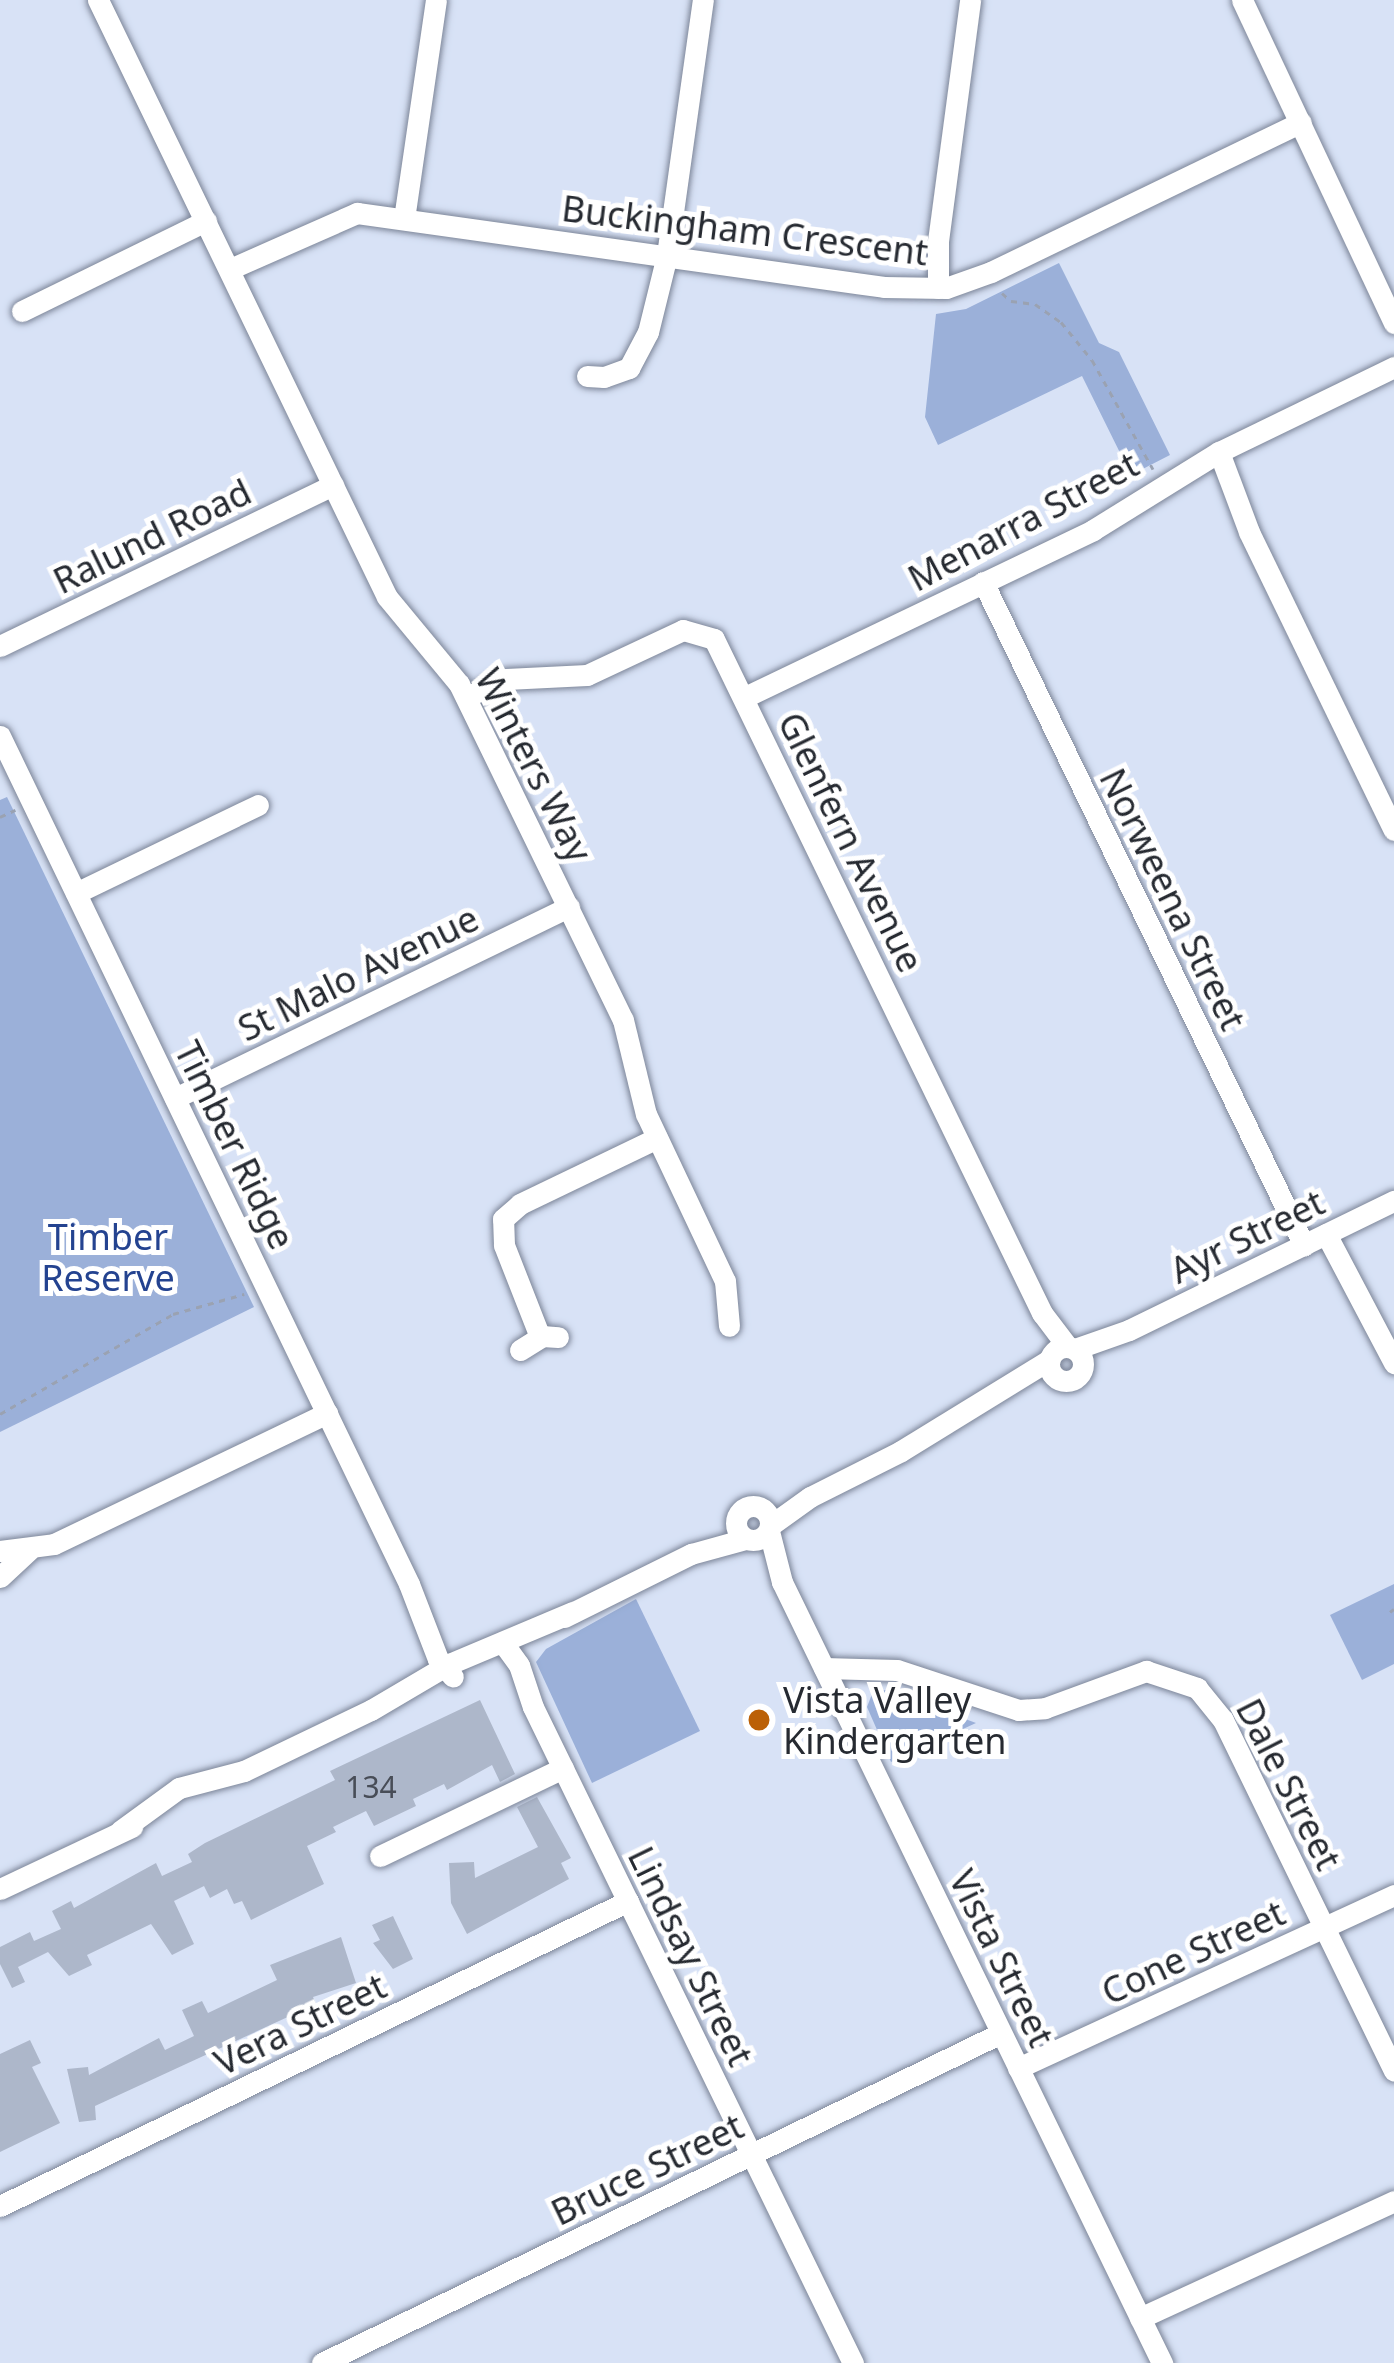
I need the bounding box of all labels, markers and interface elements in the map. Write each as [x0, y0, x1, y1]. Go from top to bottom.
street label: Buckingham Crescent [559, 186, 931, 274]
street label: Menarra Street [901, 442, 1145, 600]
street label: Ralund Road [46, 470, 258, 602]
street label: Winters Way [467, 661, 601, 869]
street label: Glenfern Avenue [769, 705, 933, 979]
street label: Norweena Street [1091, 761, 1255, 1037]
street label: St Malo Avenue [231, 896, 485, 1050]
street label: Timber Ridge [166, 1034, 304, 1256]
street label: Ayr Street [1163, 1180, 1331, 1292]
park label: Timber Reserve [41, 1214, 175, 1299]
place label: Vista Valley Kindergarten [783, 1677, 1007, 1762]
street label: Dale Street [1228, 1691, 1350, 1877]
marker: Vista Valley Kindergarten [746, 1707, 772, 1733]
house number: 134 [345, 1769, 397, 1805]
street label: Lindsay Street [619, 1839, 763, 2073]
street label: Vista Street [941, 1863, 1063, 2053]
street label: Cone Street [1095, 1891, 1291, 2013]
street label: Vera Street [207, 1964, 393, 2084]
street label: Bruce Street [544, 2104, 750, 2234]

